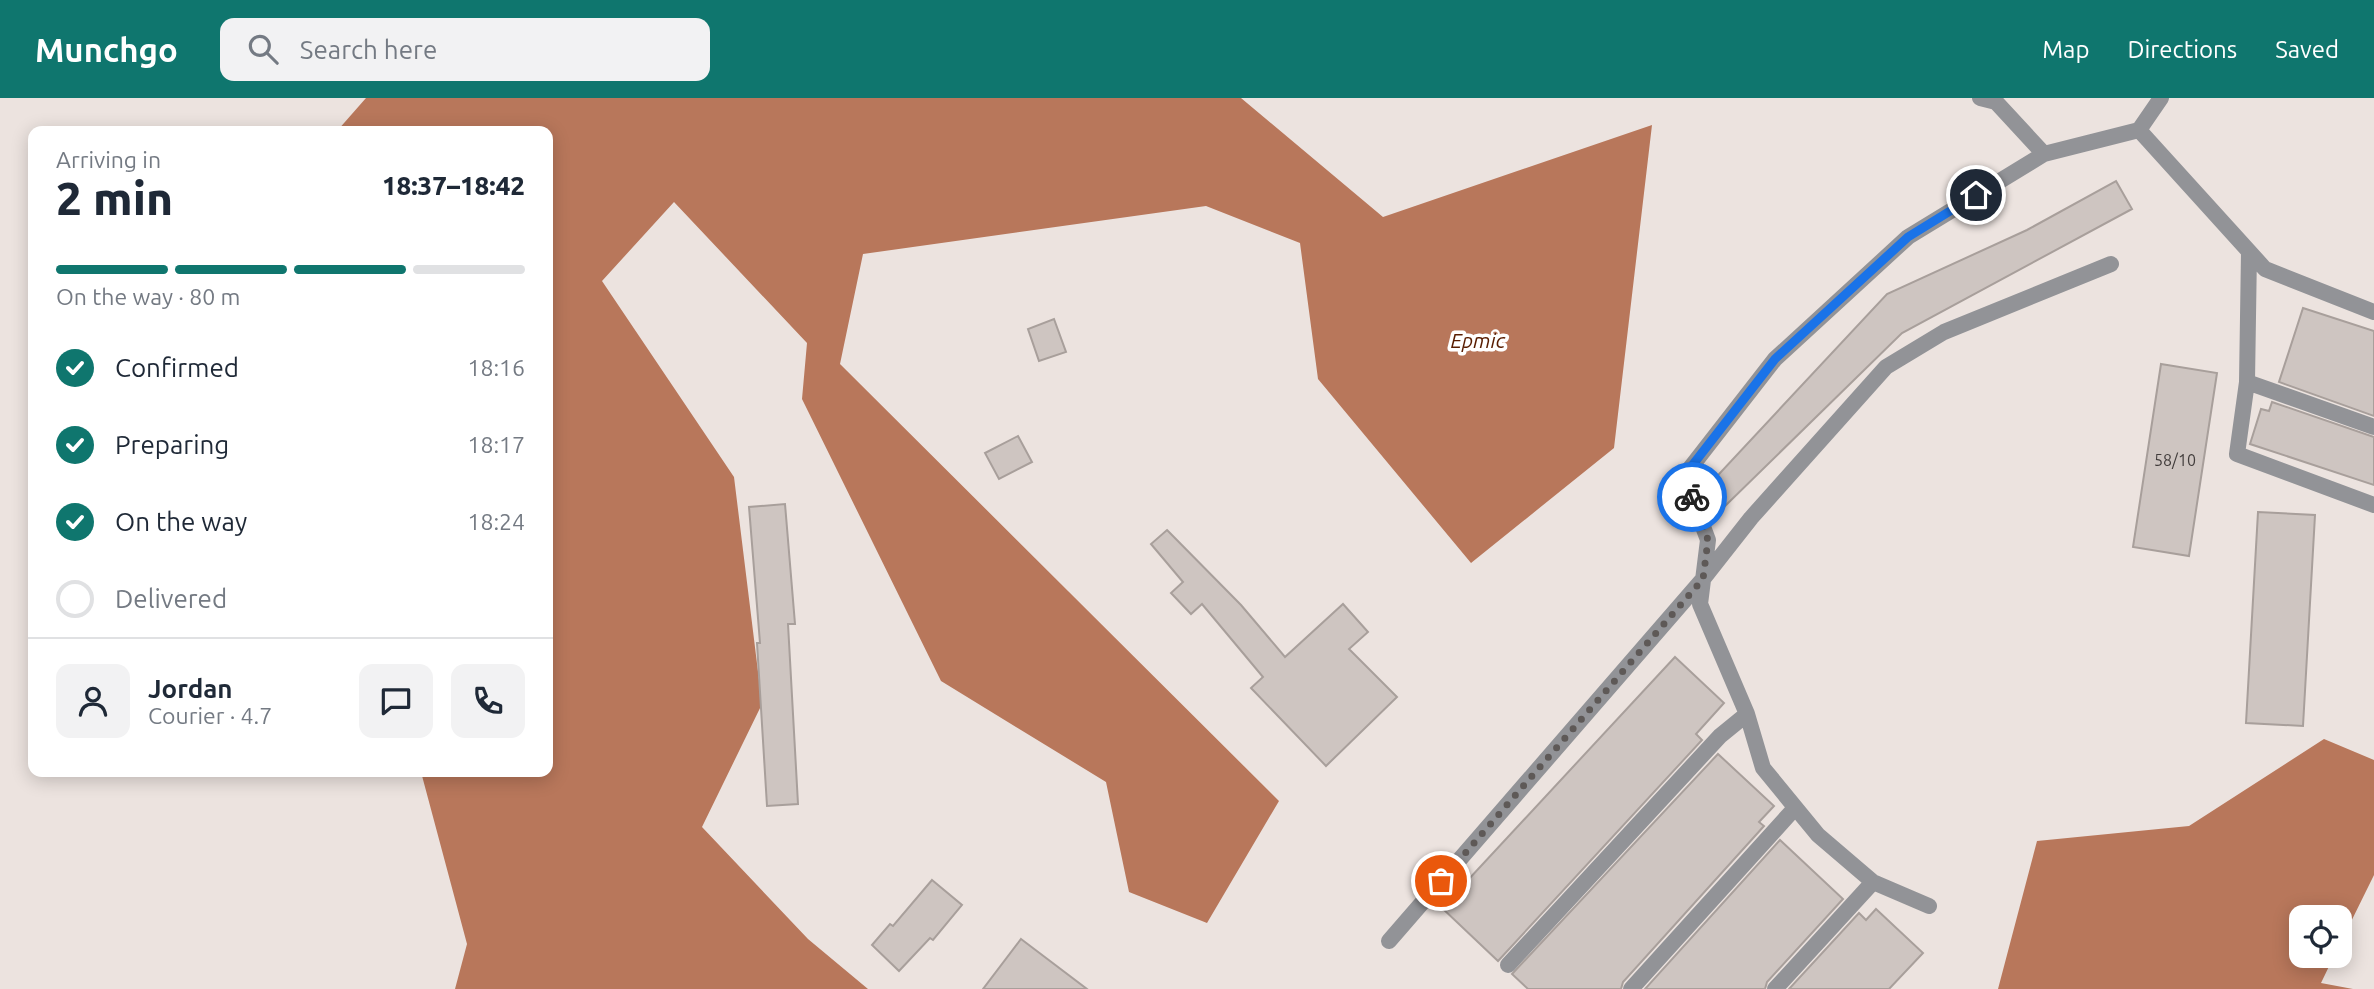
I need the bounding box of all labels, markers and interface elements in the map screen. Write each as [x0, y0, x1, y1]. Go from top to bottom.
search box [220, 18, 710, 81]
icon: search [244, 30, 282, 68]
text: Munchgo [35, 31, 178, 68]
text: Search here [300, 35, 437, 64]
text: Map [2042, 36, 2089, 63]
text: Directions [2127, 36, 2237, 63]
text: Saved [2275, 36, 2339, 63]
text: Arriving in [56, 147, 161, 172]
pin [1946, 165, 2006, 225]
text: 18:37–18:42 [382, 171, 525, 200]
text: 2 min [56, 172, 173, 224]
icon: home [1957, 176, 1995, 214]
text: On the way · 80 m [56, 284, 240, 309]
water label: Ертіс [1450, 328, 1506, 352]
icon: check [56, 349, 94, 387]
text: Confirmed [115, 353, 239, 382]
text: 18:16 [467, 355, 525, 380]
icon: check [56, 426, 94, 464]
text: Preparing [115, 430, 229, 459]
text: 18:17 [467, 432, 525, 457]
house number: 58/10 [2154, 451, 2196, 469]
courier [1657, 462, 1727, 532]
icon: bike [1673, 478, 1711, 516]
icon: check [56, 503, 94, 541]
text: On the way [115, 507, 247, 536]
text: 18:24 [467, 509, 525, 534]
text: Delivered [115, 584, 227, 613]
button: person [56, 664, 130, 738]
button: chat [359, 664, 433, 738]
button: phone [451, 664, 525, 738]
text: Jordan [148, 674, 233, 703]
text: Courier · 4.7 [148, 703, 272, 728]
pin [1411, 851, 1471, 911]
icon: bag [1422, 862, 1460, 900]
map controls [2289, 905, 2352, 968]
button: locate [2289, 905, 2352, 968]

